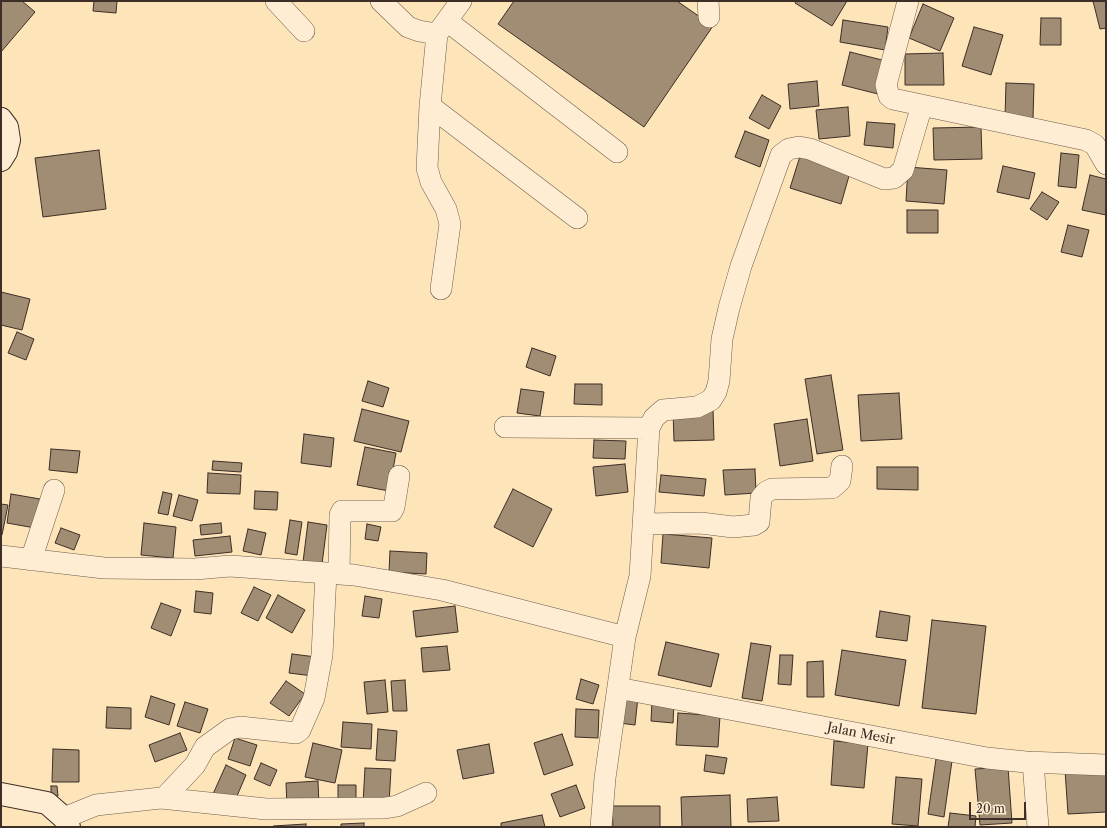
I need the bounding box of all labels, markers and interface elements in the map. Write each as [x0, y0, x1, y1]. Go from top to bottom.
street label: Jalan Mesir [826, 720, 896, 748]
scale bar [971, 794, 1028, 820]
text: 20 m [976, 801, 1005, 816]

